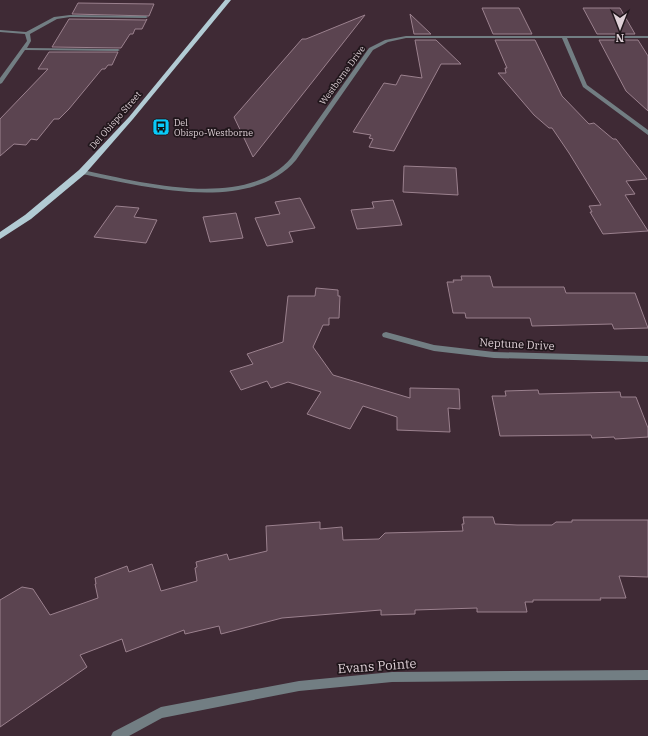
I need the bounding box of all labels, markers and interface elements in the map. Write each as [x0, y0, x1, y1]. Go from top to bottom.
north arrow [600, 8, 640, 48]
text: N [615, 31, 624, 45]
street label: Westborne Drive [317, 43, 367, 107]
street label: Del Obispo Street [87, 89, 143, 151]
bus stop icon: Del Obispo-Westborne [151, 117, 171, 137]
place label: Del Obispo-Westborne [174, 117, 253, 138]
street label: Neptune Drive [479, 335, 555, 353]
street label: Evans Pointe [337, 655, 417, 677]

